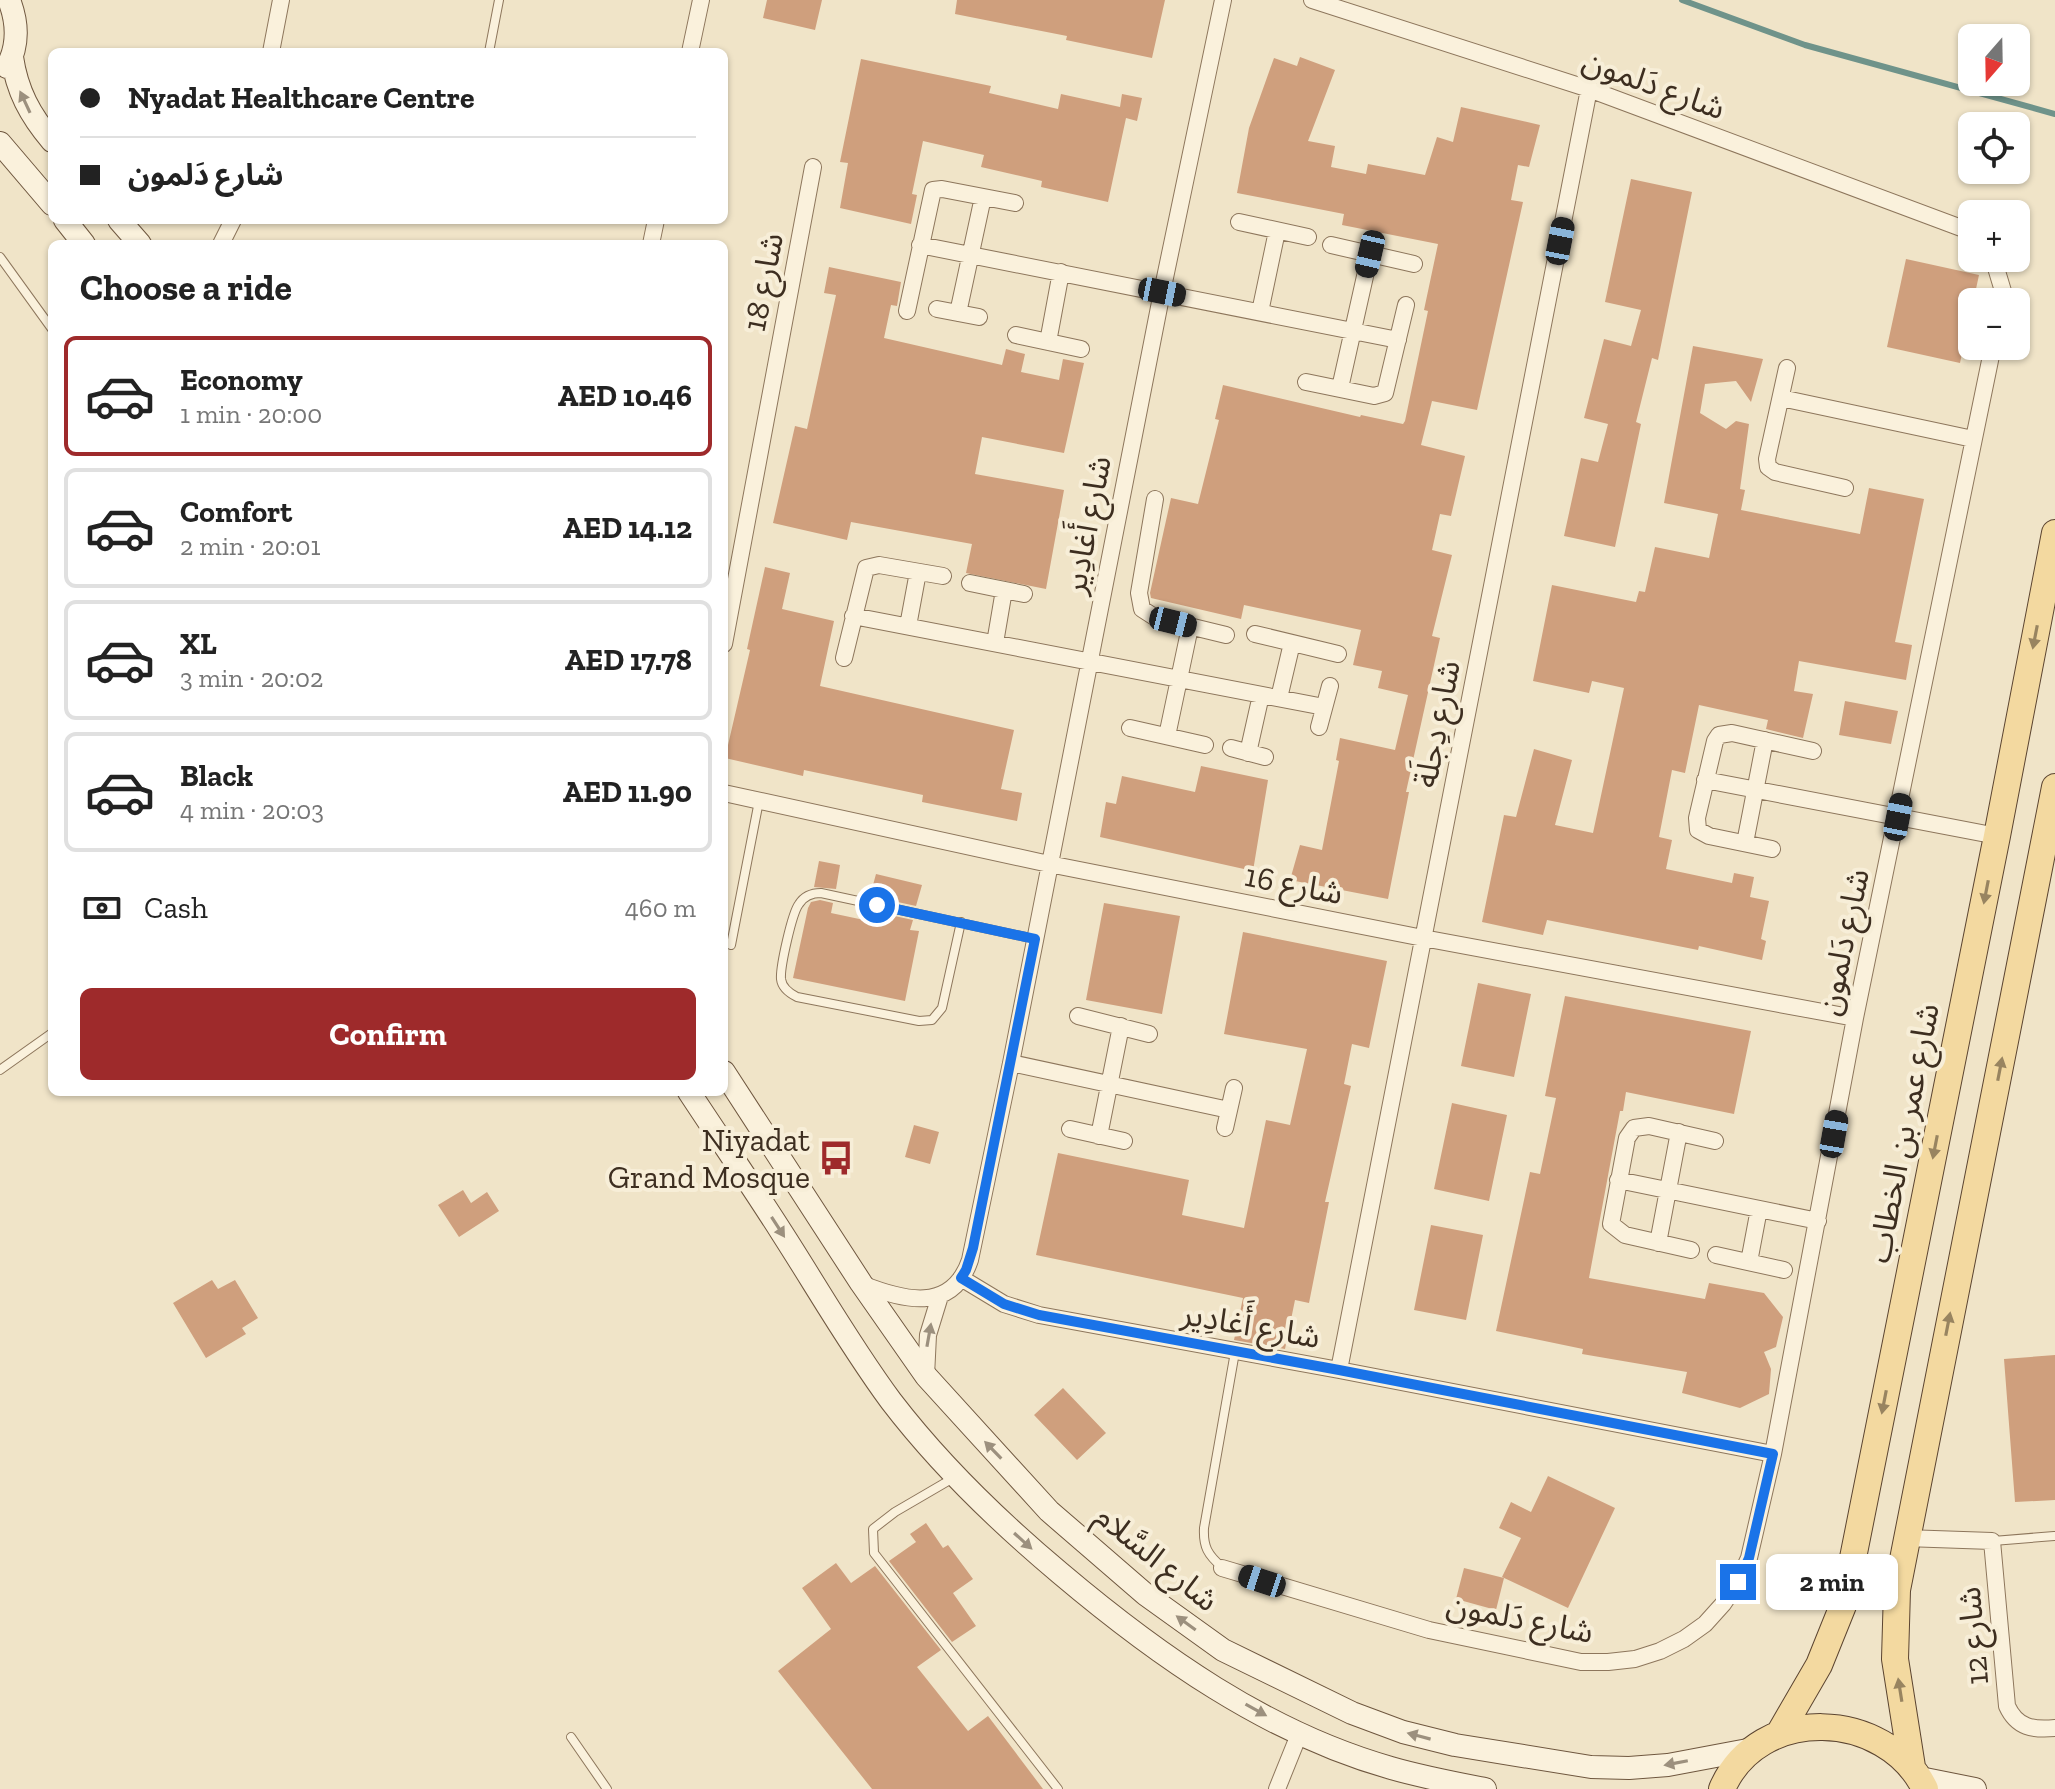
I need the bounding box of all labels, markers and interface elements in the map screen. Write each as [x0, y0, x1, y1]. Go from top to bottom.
north arrow [1958, 24, 2030, 96]
map controls [1958, 24, 2030, 360]
street label: شارع دَلمون [1576, 41, 1730, 132]
text: Nyadat Healthcare Centre [128, 80, 475, 116]
one-way arrow [18, 91, 32, 114]
button: locate [1958, 112, 2030, 184]
text: شارع دَلمون [128, 157, 284, 193]
button: + [1958, 200, 2030, 272]
car [1544, 215, 1576, 267]
car [1353, 228, 1387, 280]
street label: شارع 18 [735, 230, 796, 335]
text: Choose a ride [80, 266, 292, 309]
car [1136, 276, 1188, 308]
button: − [1958, 288, 2030, 360]
icon: car [84, 360, 156, 432]
text: Economy [180, 362, 303, 398]
text: AED 10.46 [558, 378, 692, 414]
text: 1 min · 20:00 [180, 398, 322, 430]
street label: شارع أَغادِير [1048, 451, 1124, 599]
icon: car [84, 492, 156, 564]
text: Comfort [180, 494, 292, 530]
text: AED 14.12 [563, 510, 692, 546]
text: 2 min · 20:01 [180, 530, 321, 562]
car [1147, 605, 1199, 639]
icon: car [84, 624, 156, 696]
one-way arrow [2029, 624, 2041, 649]
text: XL [180, 626, 217, 662]
text: AED 17.78 [565, 642, 692, 678]
street label: شارع دِجلَة [1404, 657, 1473, 792]
text: 3 min · 20:02 [180, 662, 323, 694]
icon: car [84, 756, 156, 828]
text: Black [180, 758, 253, 794]
text: AED 11.90 [563, 774, 692, 810]
car [1882, 791, 1914, 843]
text: 4 min · 20:03 [180, 794, 324, 826]
street label: شارع 16 [1241, 856, 1346, 917]
street label: شارع دَلمون [1809, 865, 1882, 1020]
one-way arrow [1979, 880, 1992, 905]
icon: cash [80, 886, 124, 930]
route start [859, 887, 895, 923]
text: Cash [144, 890, 208, 926]
text: 460 m [625, 892, 696, 924]
button: Confirm [80, 988, 696, 1080]
street label: شارع عمر بن الخطاب [1859, 1000, 1952, 1267]
one-way arrow [1994, 1056, 2006, 1081]
car [1818, 1108, 1850, 1160]
place label: Niyadat Grand Mosque [608, 1121, 810, 1196]
one-way arrow [1929, 1135, 1941, 1160]
bus stop icon: Niyadat Grand Mosque [817, 1139, 855, 1177]
one-way arrow [771, 1217, 786, 1238]
street label: شارع أَغادِير [1177, 1287, 1324, 1361]
one-way arrow [1943, 1311, 1955, 1336]
one-way arrow [923, 1322, 935, 1347]
one-way arrow [1878, 1390, 1890, 1415]
one-way arrow [984, 1441, 1003, 1460]
street label: شارع السَّلام [1085, 1497, 1226, 1623]
one-way arrow [1013, 1532, 1032, 1550]
callout: 2 min [1766, 1554, 1898, 1610]
car [1235, 1562, 1289, 1600]
route end [1720, 1564, 1756, 1600]
text: 2 min [1800, 1566, 1864, 1598]
street label: شارع دَلمون [1442, 1585, 1597, 1656]
street label: شارع 12 [1950, 1585, 2001, 1687]
one-way arrow [1176, 1616, 1197, 1631]
one-way arrow [1893, 1677, 1906, 1702]
one-way arrow [1244, 1703, 1267, 1716]
one-way arrow [1407, 1729, 1432, 1741]
one-way arrow [1663, 1757, 1688, 1769]

